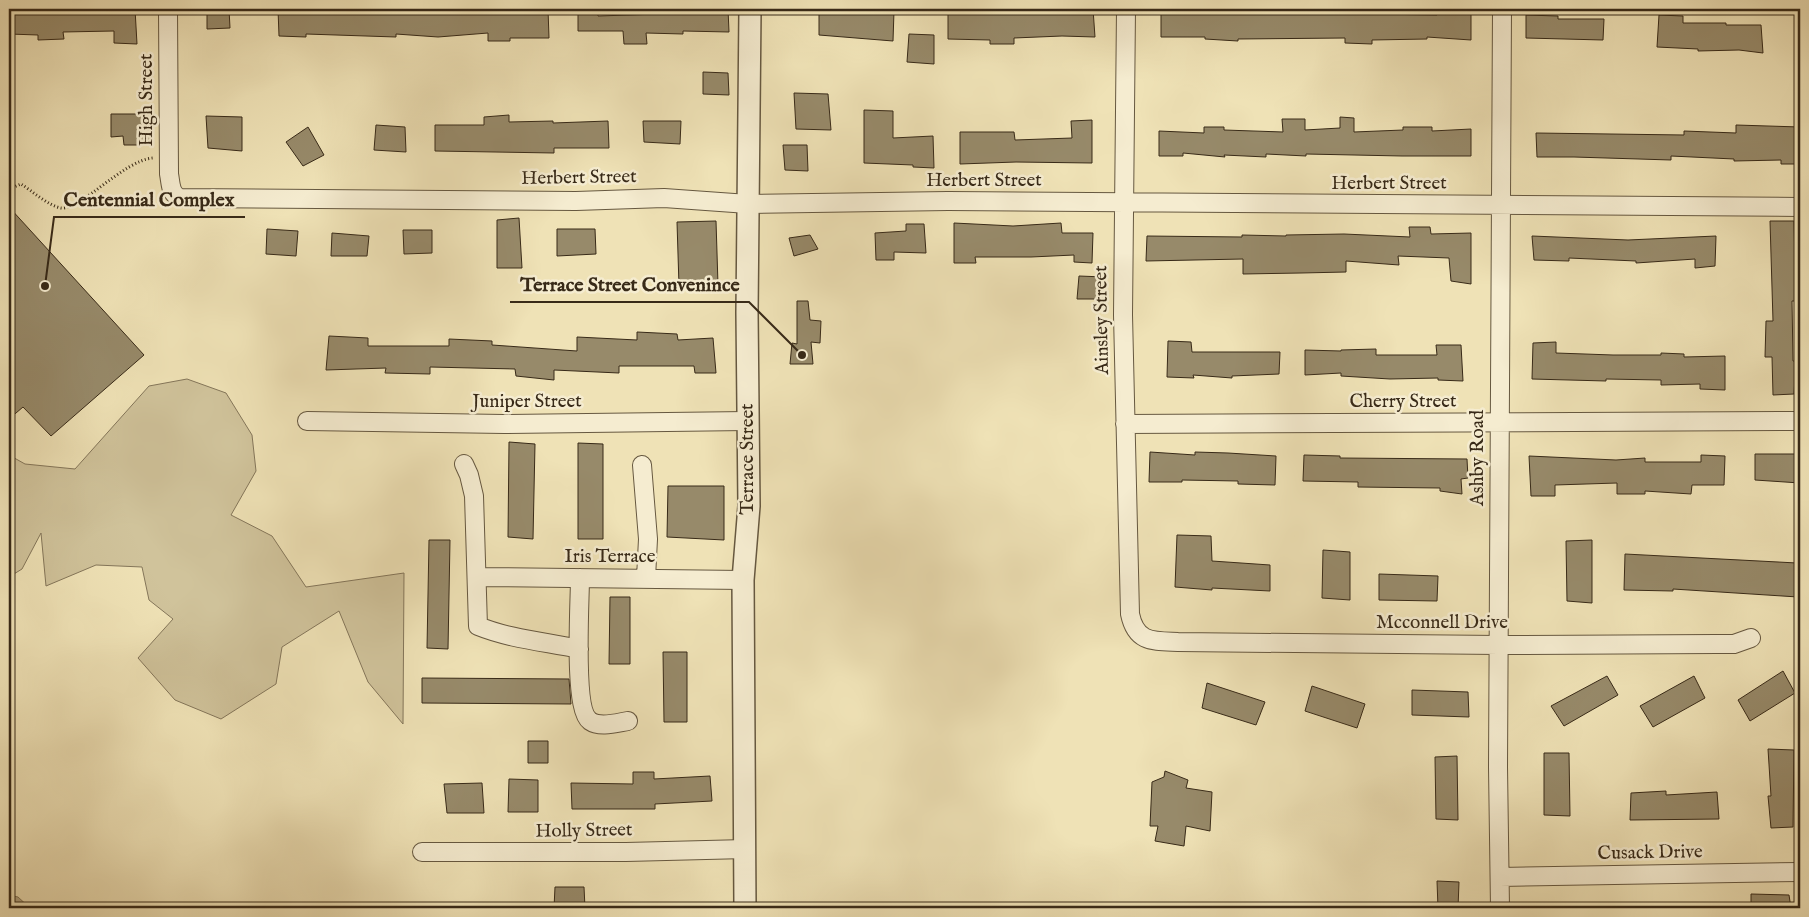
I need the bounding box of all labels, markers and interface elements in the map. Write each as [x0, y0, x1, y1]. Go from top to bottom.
street label: High Street [135, 53, 159, 147]
street label: Herbert Street [521, 165, 637, 191]
street label: Herbert Street [926, 169, 1042, 193]
street label: Herbert Street [1331, 172, 1447, 196]
callout: Centennial Complex [54, 182, 245, 217]
text: Centennial Complex [64, 188, 235, 213]
street label: Ainsley Street [1089, 265, 1115, 376]
callout: Terrace Street Convenince [510, 267, 749, 302]
text: Terrace Street Convenince [519, 273, 740, 298]
street label: Juniper Street [470, 390, 582, 414]
street label: Cherry Street [1349, 390, 1457, 414]
street label: Terrace Street [736, 403, 760, 515]
street label: Ashby Road [1466, 409, 1490, 507]
street label: Iris Terrace [564, 545, 656, 569]
street label: Mcconnell Drive [1376, 611, 1508, 635]
street label: Holly Street [535, 818, 633, 844]
street label: Cusack Drive [1597, 840, 1703, 866]

